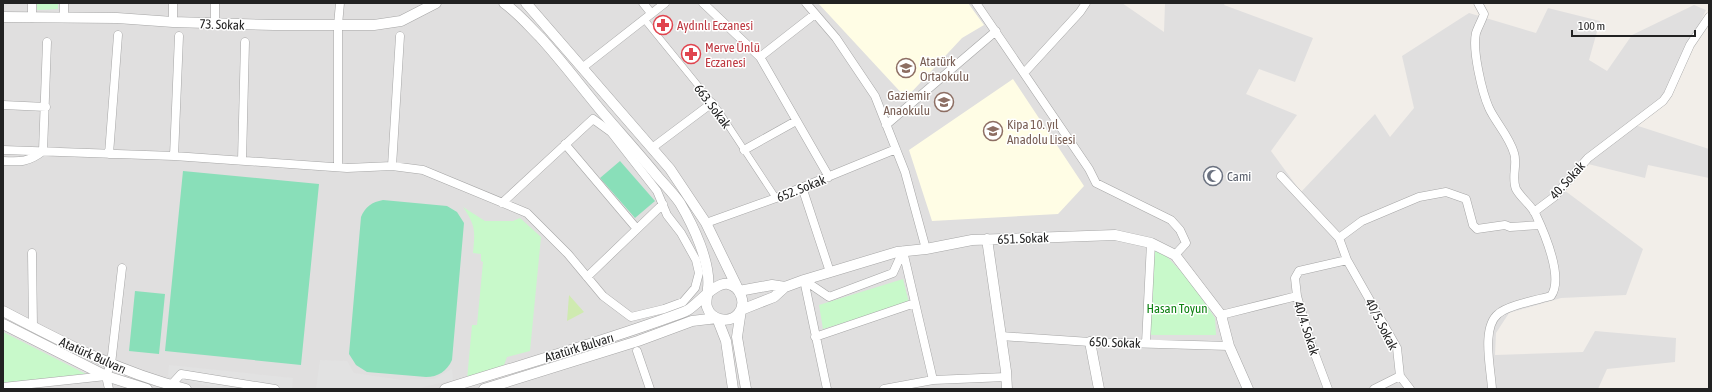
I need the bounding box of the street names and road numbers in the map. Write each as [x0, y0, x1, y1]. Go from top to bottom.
street label: 73. Sokak [199, 16, 245, 33]
street label: 663. Sokak [691, 81, 734, 132]
street label: 40. Sokak [1547, 158, 1588, 202]
street label: 652. Sokak [775, 172, 828, 205]
street label: 651. Sokak [997, 230, 1049, 247]
street label: 40/5. Sokak [1362, 296, 1401, 353]
street label: 40/4. Sokak [1291, 299, 1322, 357]
street label: Atatürk Bulvarı [543, 330, 615, 365]
street label: Atatürk Bulvarı [57, 334, 128, 377]
street label: 650. Sokak [1089, 334, 1141, 351]

